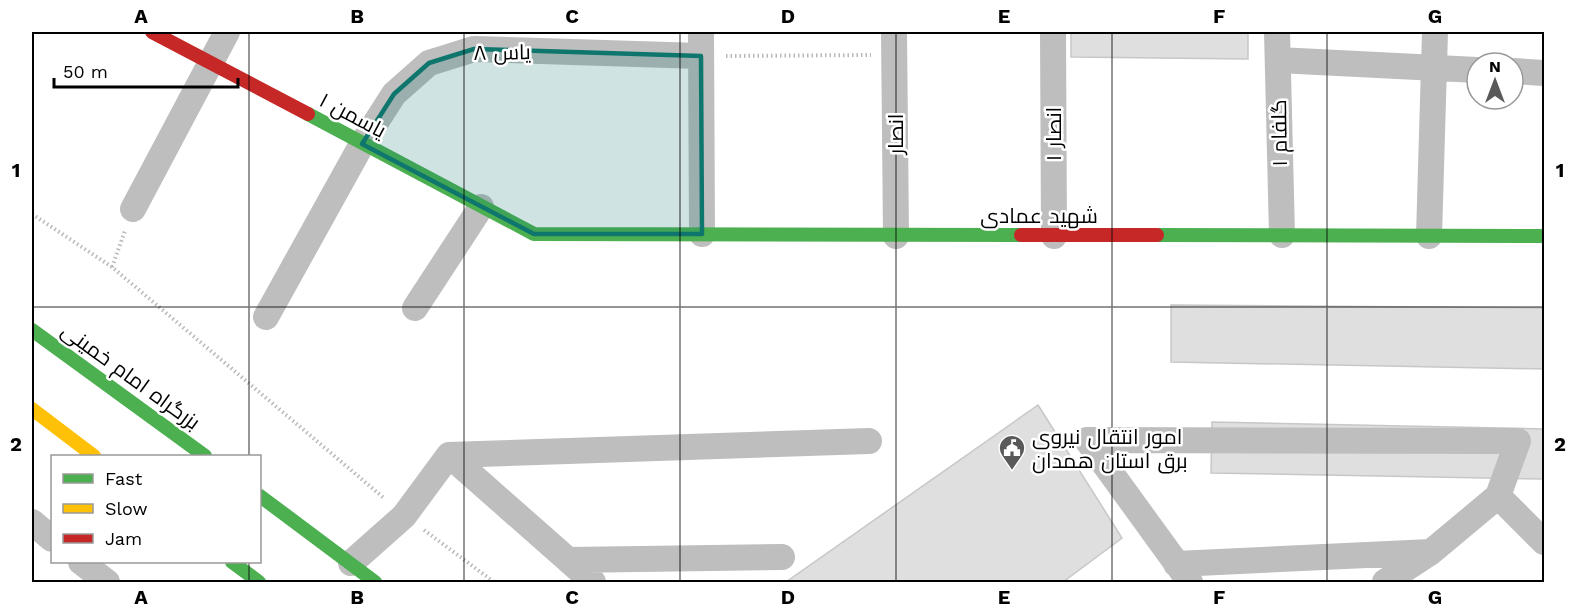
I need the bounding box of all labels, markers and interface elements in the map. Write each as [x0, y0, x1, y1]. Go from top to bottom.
text: A [134, 4, 148, 28]
text: B [350, 4, 364, 28]
text: C [565, 4, 579, 28]
text: D [781, 4, 795, 28]
text: E [998, 4, 1010, 28]
text: F [1213, 4, 1225, 28]
text: G [1428, 4, 1442, 28]
street label: یاس ۸ [473, 39, 531, 66]
scale bar [54, 51, 238, 89]
north arrow [1465, 51, 1525, 111]
text: N [1489, 57, 1501, 76]
text: 50 m [63, 61, 108, 82]
street label: یاسمن ۱ [315, 87, 391, 144]
street label: گلفام ۱ [1266, 99, 1294, 167]
street label: انصار ۱ [1041, 107, 1066, 161]
street label: انصار [883, 114, 908, 155]
text: 1 [12, 158, 20, 182]
text: 1 [1556, 158, 1564, 182]
street label: شهید عمادی [980, 203, 1098, 229]
street label: بزرگراه امام خمینی [56, 317, 205, 436]
place label: امور انتقال نیروی برق استان همدان [1032, 424, 1187, 474]
text: 2 [10, 432, 22, 456]
text: 2 [1554, 432, 1566, 456]
public building icon: امور انتقال نیروی برق استان همدان [997, 433, 1027, 471]
legend [51, 455, 261, 563]
text: Fast [105, 468, 143, 489]
text: Slow [105, 498, 148, 519]
text: Jam [105, 528, 142, 549]
text: A [134, 585, 148, 609]
text: B [350, 585, 364, 609]
text: C [565, 585, 579, 609]
text: D [781, 585, 795, 609]
text: E [998, 585, 1010, 609]
text: F [1213, 585, 1225, 609]
text: G [1428, 585, 1442, 609]

